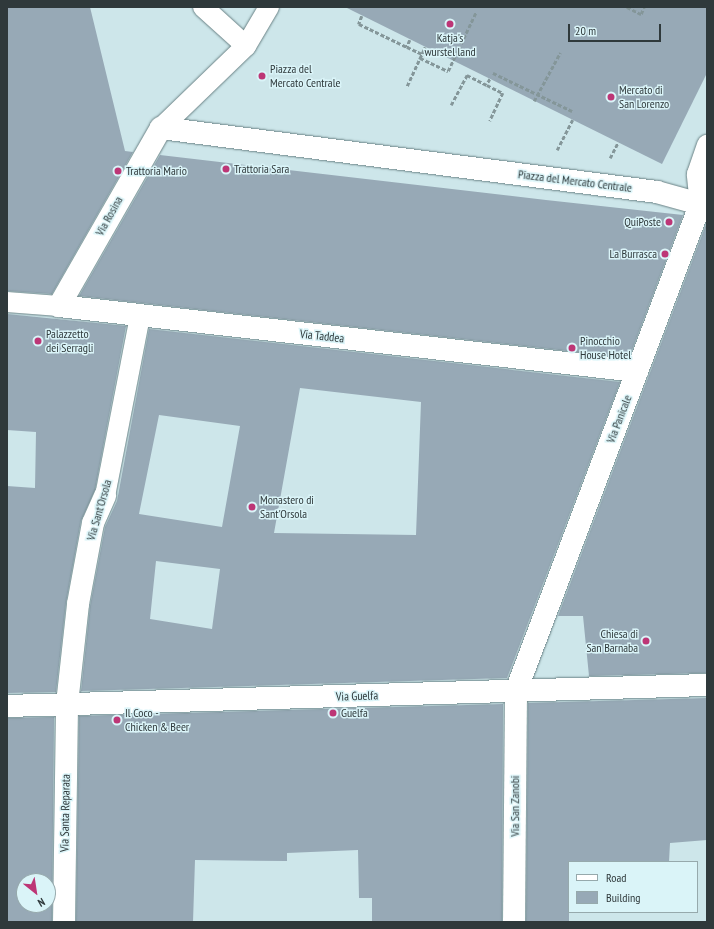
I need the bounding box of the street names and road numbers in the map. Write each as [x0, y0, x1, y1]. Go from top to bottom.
street label: Piazza del Mercato Centrale [517, 167, 633, 195]
street label: Via Rosina [92, 194, 126, 238]
street label: Via Taddea [299, 326, 345, 346]
street label: Via Panicale [603, 393, 635, 445]
street label: Via Sant'Orsola [83, 478, 115, 542]
street label: Via Guelfa [336, 688, 378, 704]
street label: Via Santa Reparata [57, 774, 73, 852]
street label: Via San Zanobi [508, 775, 522, 837]

